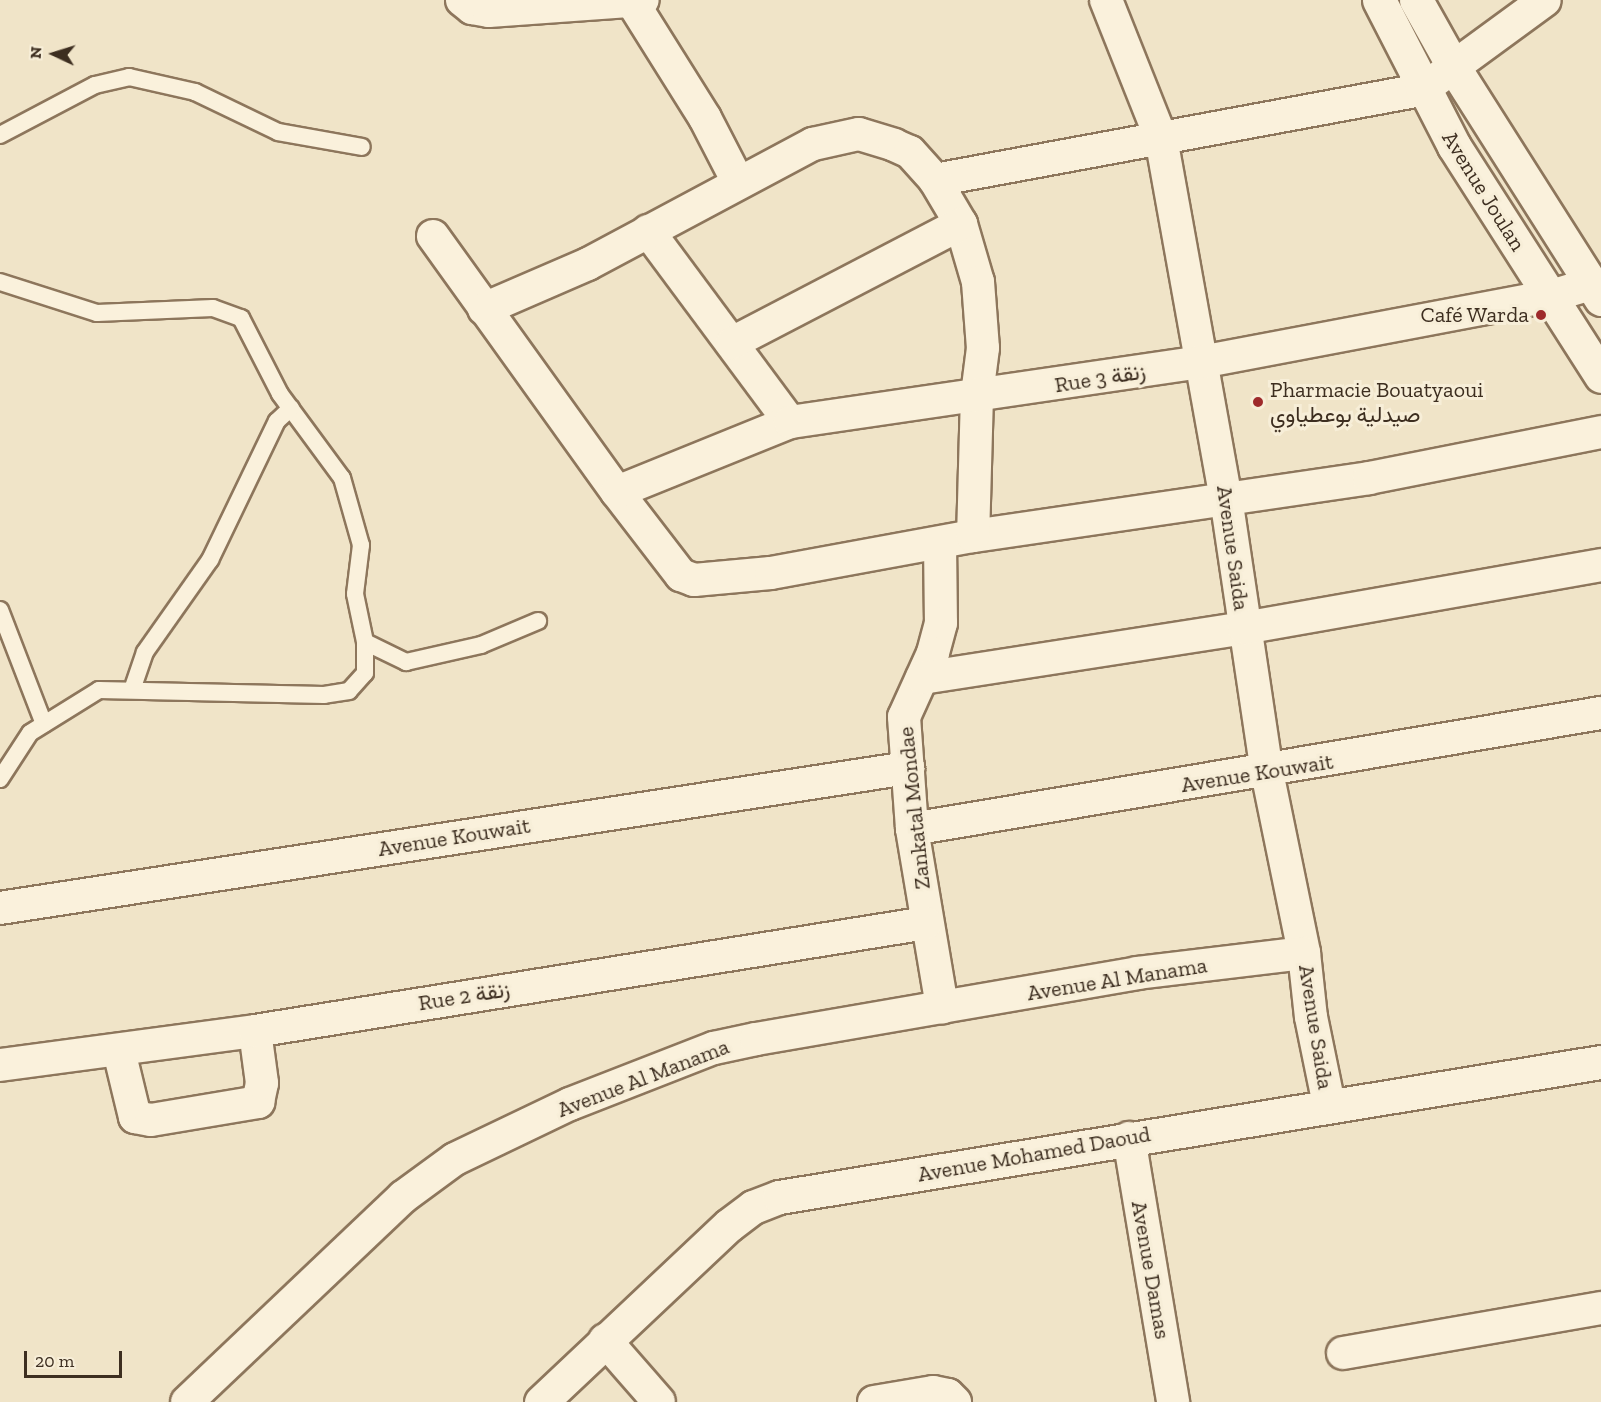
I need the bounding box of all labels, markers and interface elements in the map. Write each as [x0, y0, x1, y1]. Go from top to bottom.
north arrow [24, 24, 84, 84]
text: N [26, 46, 45, 59]
street label: Avenue Joulan [1437, 126, 1531, 256]
place label: Café Warda [1420, 302, 1529, 328]
marker: Café Warda [1534, 308, 1548, 322]
street label: Rue 3 زنقة [1053, 358, 1147, 398]
place label: Pharmacie Bouatyaoui صيدلية بوعطياوي [1270, 376, 1483, 428]
marker: Pharmacie Bouatyaoui صيدلية بوعطياوي [1251, 395, 1265, 409]
street label: Avenue Saida [1211, 484, 1255, 612]
street label: Zankatal Mondae [892, 725, 936, 891]
street label: Avenue Kouwait [1179, 748, 1335, 798]
street label: Avenue Kouwait [376, 812, 532, 862]
street label: Avenue Al Manama [1025, 952, 1209, 1006]
street label: Avenue Saida [1293, 963, 1339, 1091]
street label: Rue 2 زنقة [416, 976, 512, 1016]
street label: Avenue Al Manama [553, 1033, 733, 1123]
street label: Avenue Mohamed Daoud [916, 1121, 1152, 1187]
street label: Avenue Damas [1126, 1199, 1176, 1341]
scale bar [27, 1339, 124, 1377]
text: 20 m [35, 1350, 74, 1372]

